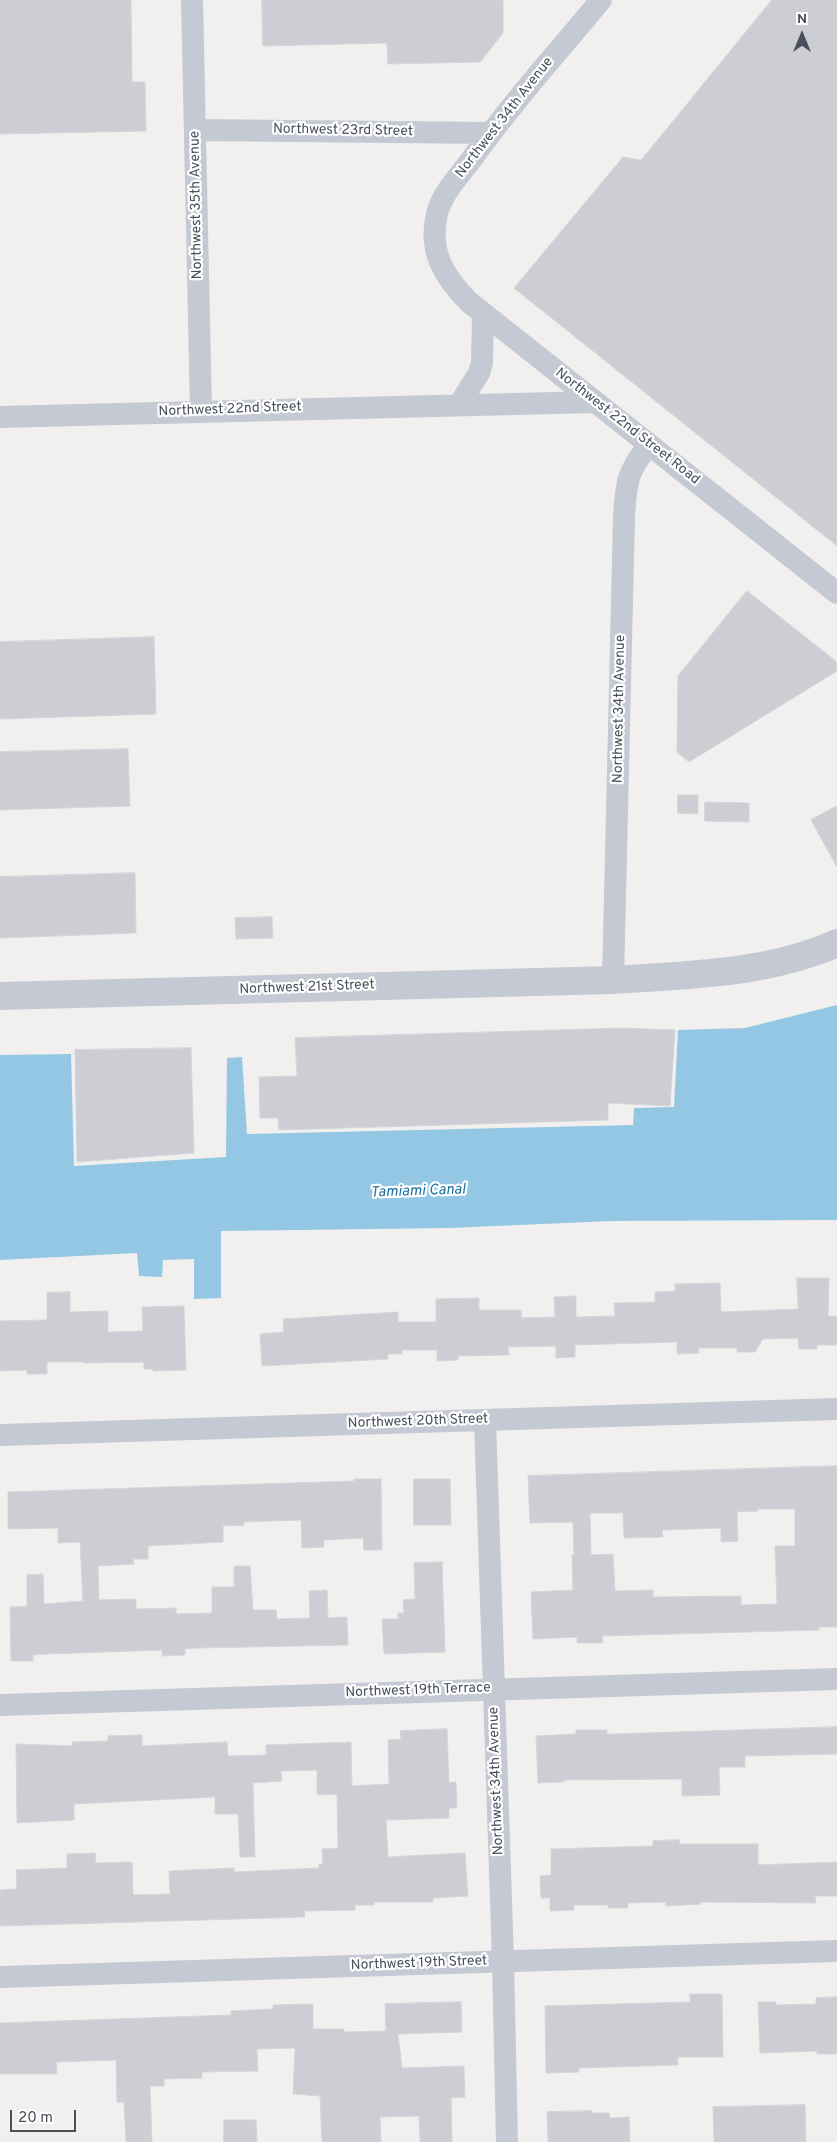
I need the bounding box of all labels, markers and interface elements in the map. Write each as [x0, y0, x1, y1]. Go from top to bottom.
north arrow [777, 10, 827, 60]
text: N [797, 11, 807, 28]
street label: Northwest 34th Avenue [453, 54, 557, 182]
street label: Northwest 23rd Street [273, 121, 413, 141]
street label: Northwest 35th Avenue [187, 131, 207, 279]
street label: Northwest 22nd Street Road [551, 365, 703, 489]
street label: Northwest 22nd Street [158, 399, 302, 421]
street label: Northwest 34th Avenue [610, 635, 630, 783]
street label: Northwest 21st Street [239, 977, 375, 999]
water label: Tamiami Canal [370, 1181, 466, 1203]
street label: Northwest 20th Street [347, 1411, 489, 1433]
street label: Northwest 19th Terrace [345, 1680, 491, 1702]
street label: Northwest 34th Avenue [486, 1707, 508, 1855]
street label: Northwest 19th Street [350, 1953, 488, 1975]
scale bar [12, 2100, 79, 2132]
text: 20 m [18, 2109, 53, 2128]

